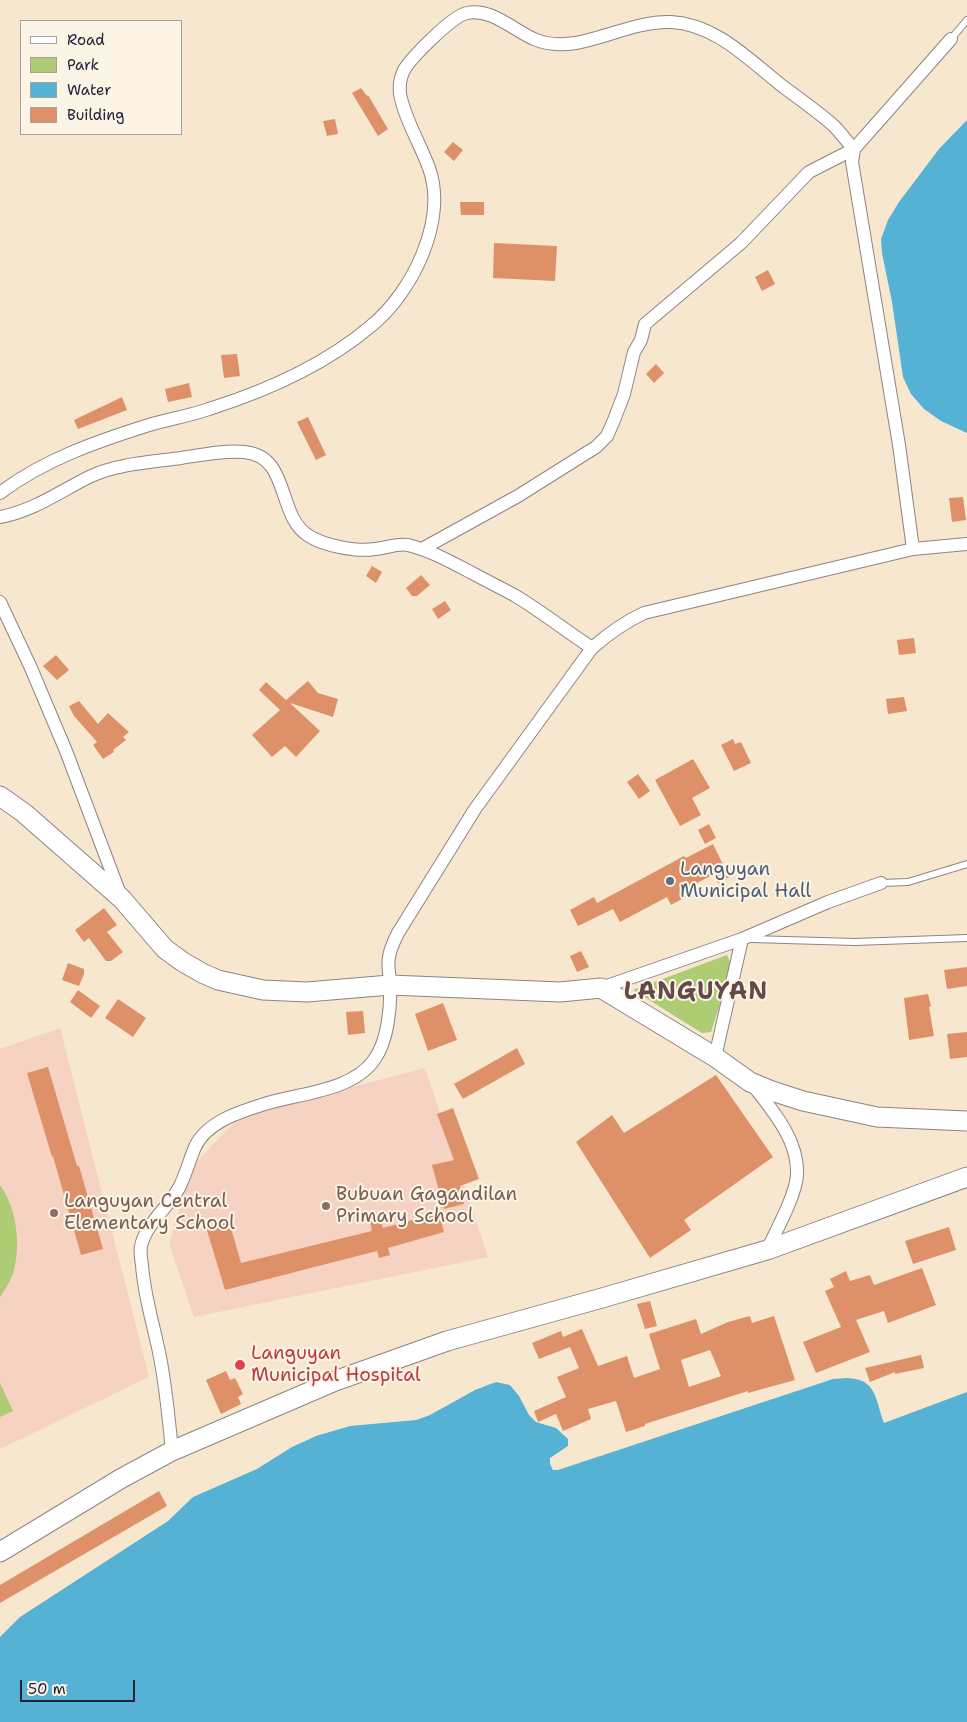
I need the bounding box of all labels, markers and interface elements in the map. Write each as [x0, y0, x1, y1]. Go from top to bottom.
legend [20, 20, 182, 135]
text: Road [67, 30, 105, 50]
text: Park [67, 55, 99, 75]
text: Water [67, 80, 111, 100]
text: Building [67, 105, 124, 125]
place label: Languyan Municipal Hall [680, 859, 811, 903]
marker: Languyan Municipal Hall [664, 875, 676, 887]
district label: LANGUYAN [623, 979, 769, 1007]
place label: Bubuan Gagandilan Primary School [336, 1184, 517, 1228]
place label: Languyan Central Elementary School [64, 1191, 235, 1235]
marker: Bubuan Gagandilan Primary School [320, 1200, 332, 1212]
marker: Languyan Central Elementary School [48, 1207, 60, 1219]
place label: Languyan Municipal Hospital [251, 1343, 421, 1387]
marker: Languyan Municipal Hospital [233, 1358, 247, 1372]
scale bar [22, 1670, 138, 1702]
text: 50 m [28, 1679, 66, 1699]

